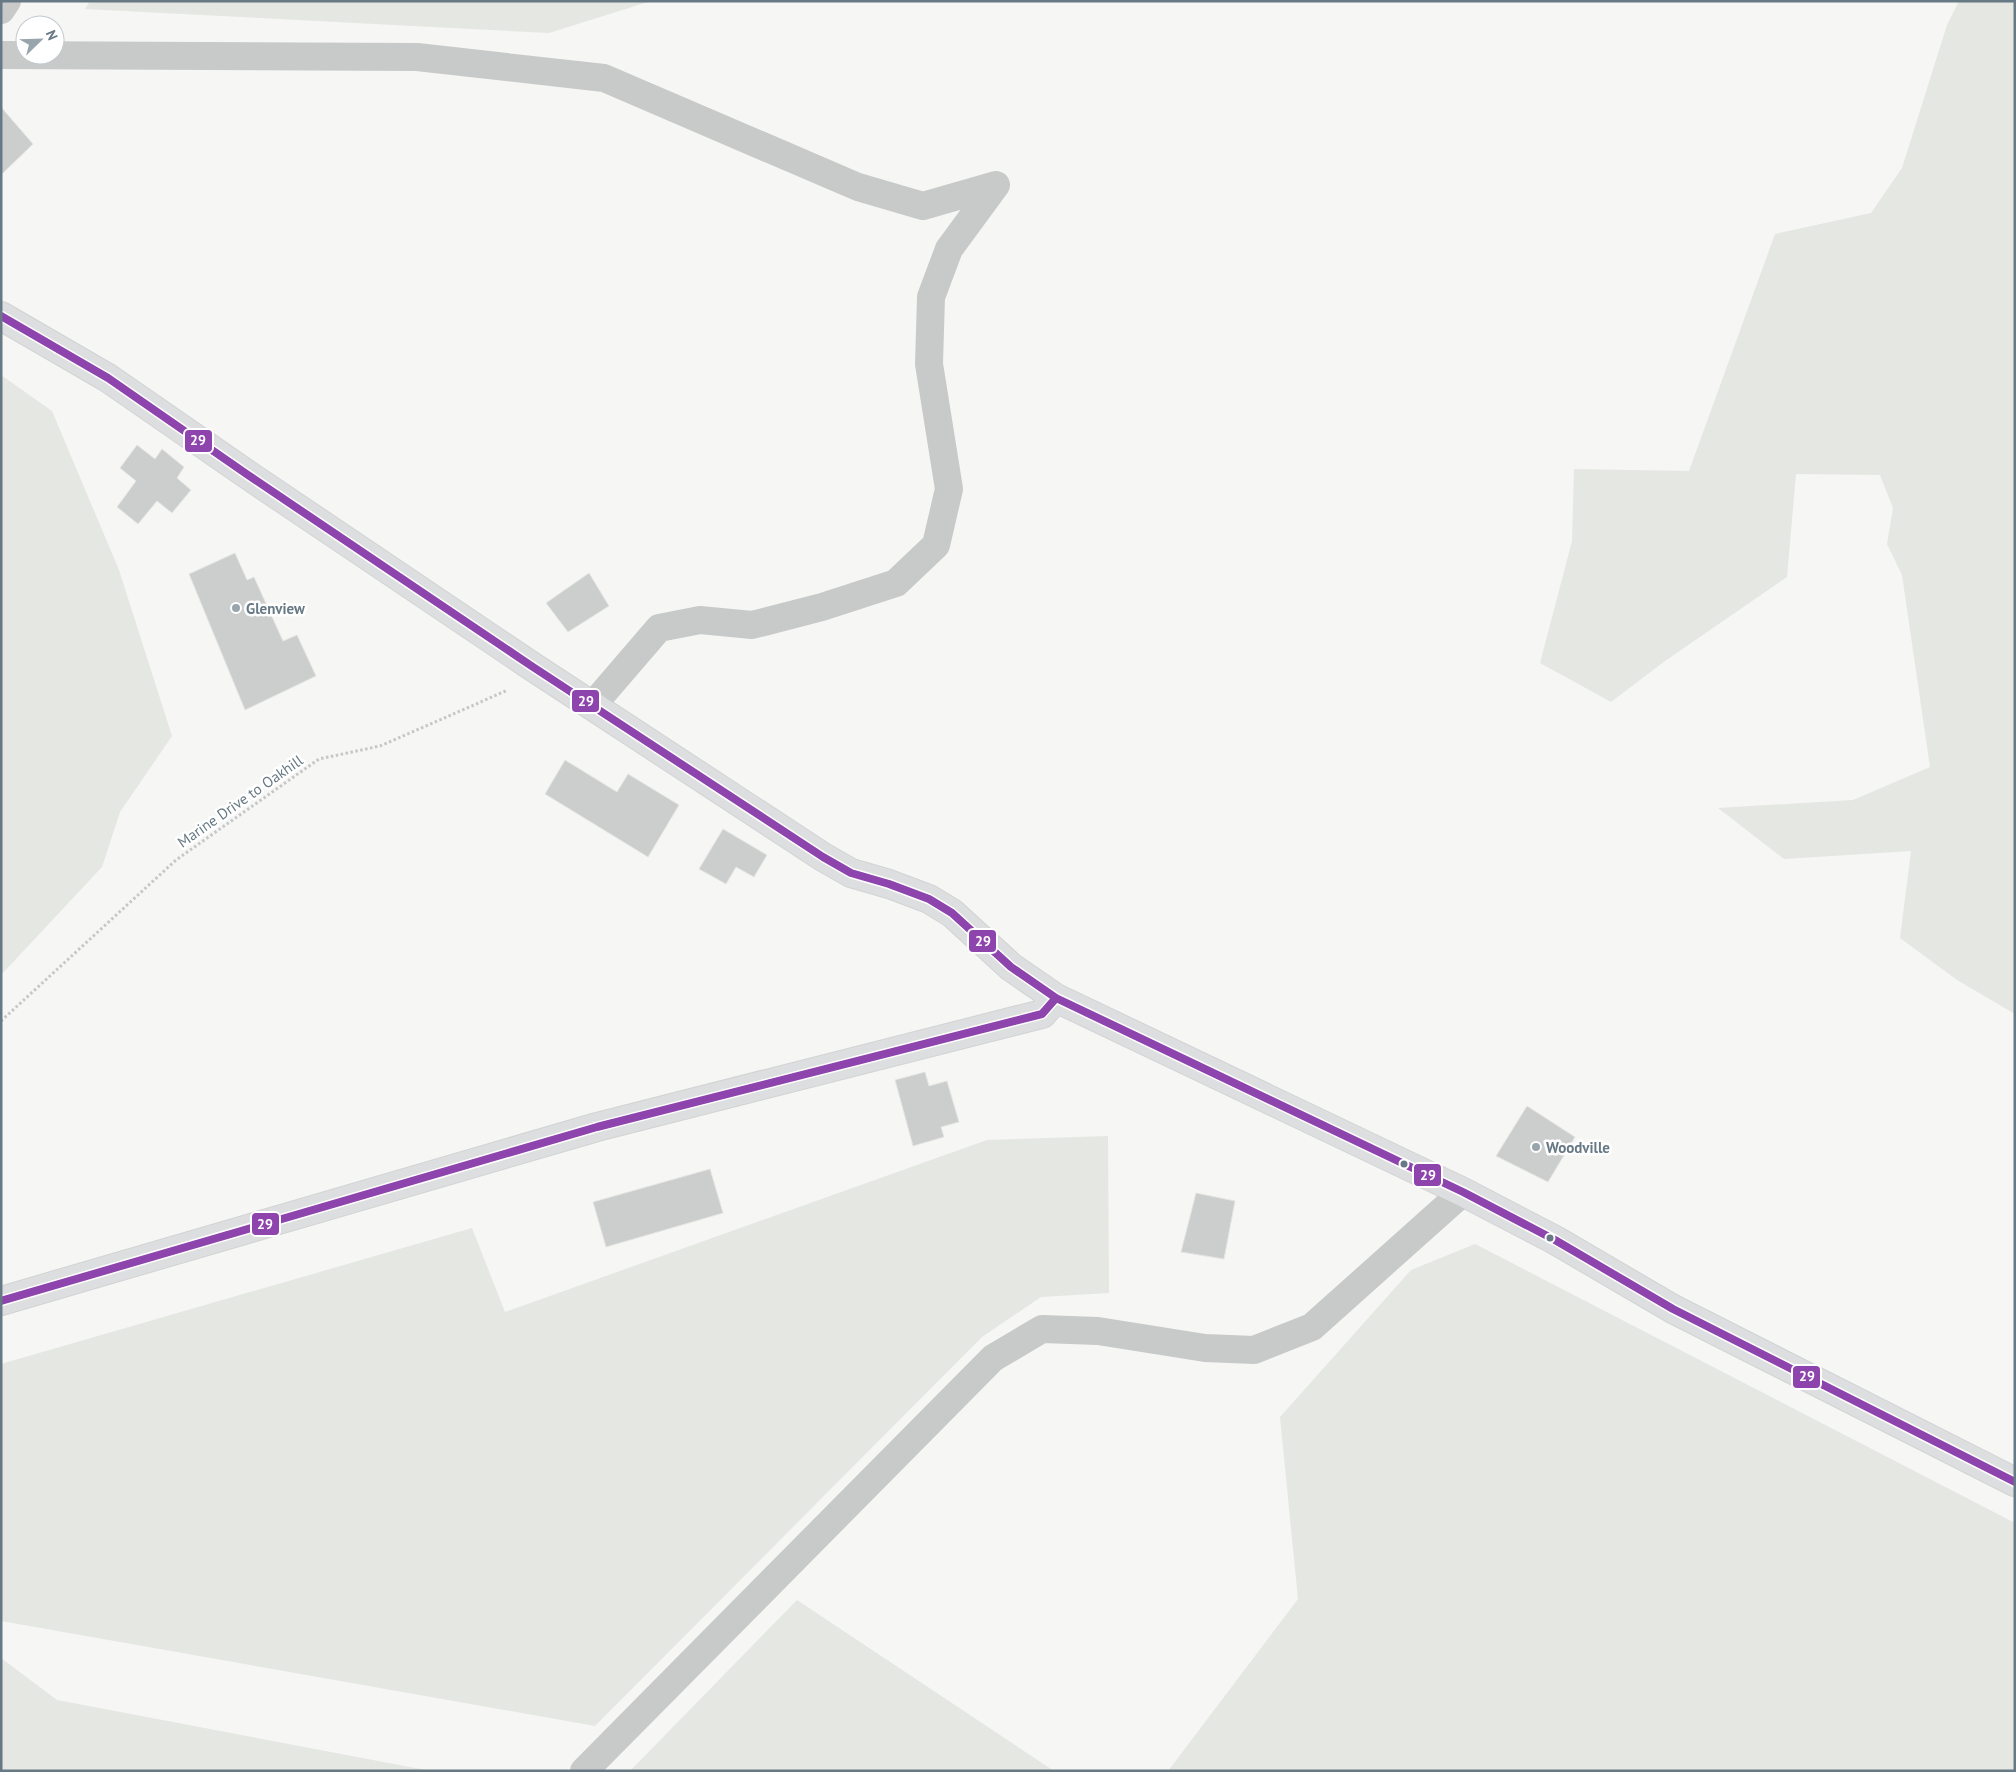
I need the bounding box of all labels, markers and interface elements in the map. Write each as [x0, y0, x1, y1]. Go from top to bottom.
north arrow [15, 15, 65, 65]
text: N [42, 27, 62, 43]
line badge: 29 [184, 429, 213, 453]
text: 29 [190, 431, 206, 449]
place label: Glenview [246, 599, 305, 618]
marker: Glenview [230, 602, 242, 614]
line badge: 29 [571, 689, 600, 713]
text: 29 [578, 692, 594, 710]
street label: Marine Drive to Oakhill [174, 750, 307, 851]
line badge: 29 [968, 929, 997, 953]
text: 29 [975, 932, 991, 950]
place label: Woodville [1546, 1138, 1610, 1157]
marker: Woodville [1530, 1141, 1542, 1153]
unlabelled marker [1399, 1159, 1409, 1169]
line badge: 29 [1413, 1163, 1442, 1187]
text: 29 [1420, 1166, 1436, 1184]
line badge: 29 [251, 1212, 280, 1236]
text: 29 [257, 1215, 273, 1233]
unlabelled marker [1545, 1233, 1555, 1243]
line badge: 29 [1792, 1365, 1821, 1389]
text: 29 [1799, 1367, 1815, 1385]

